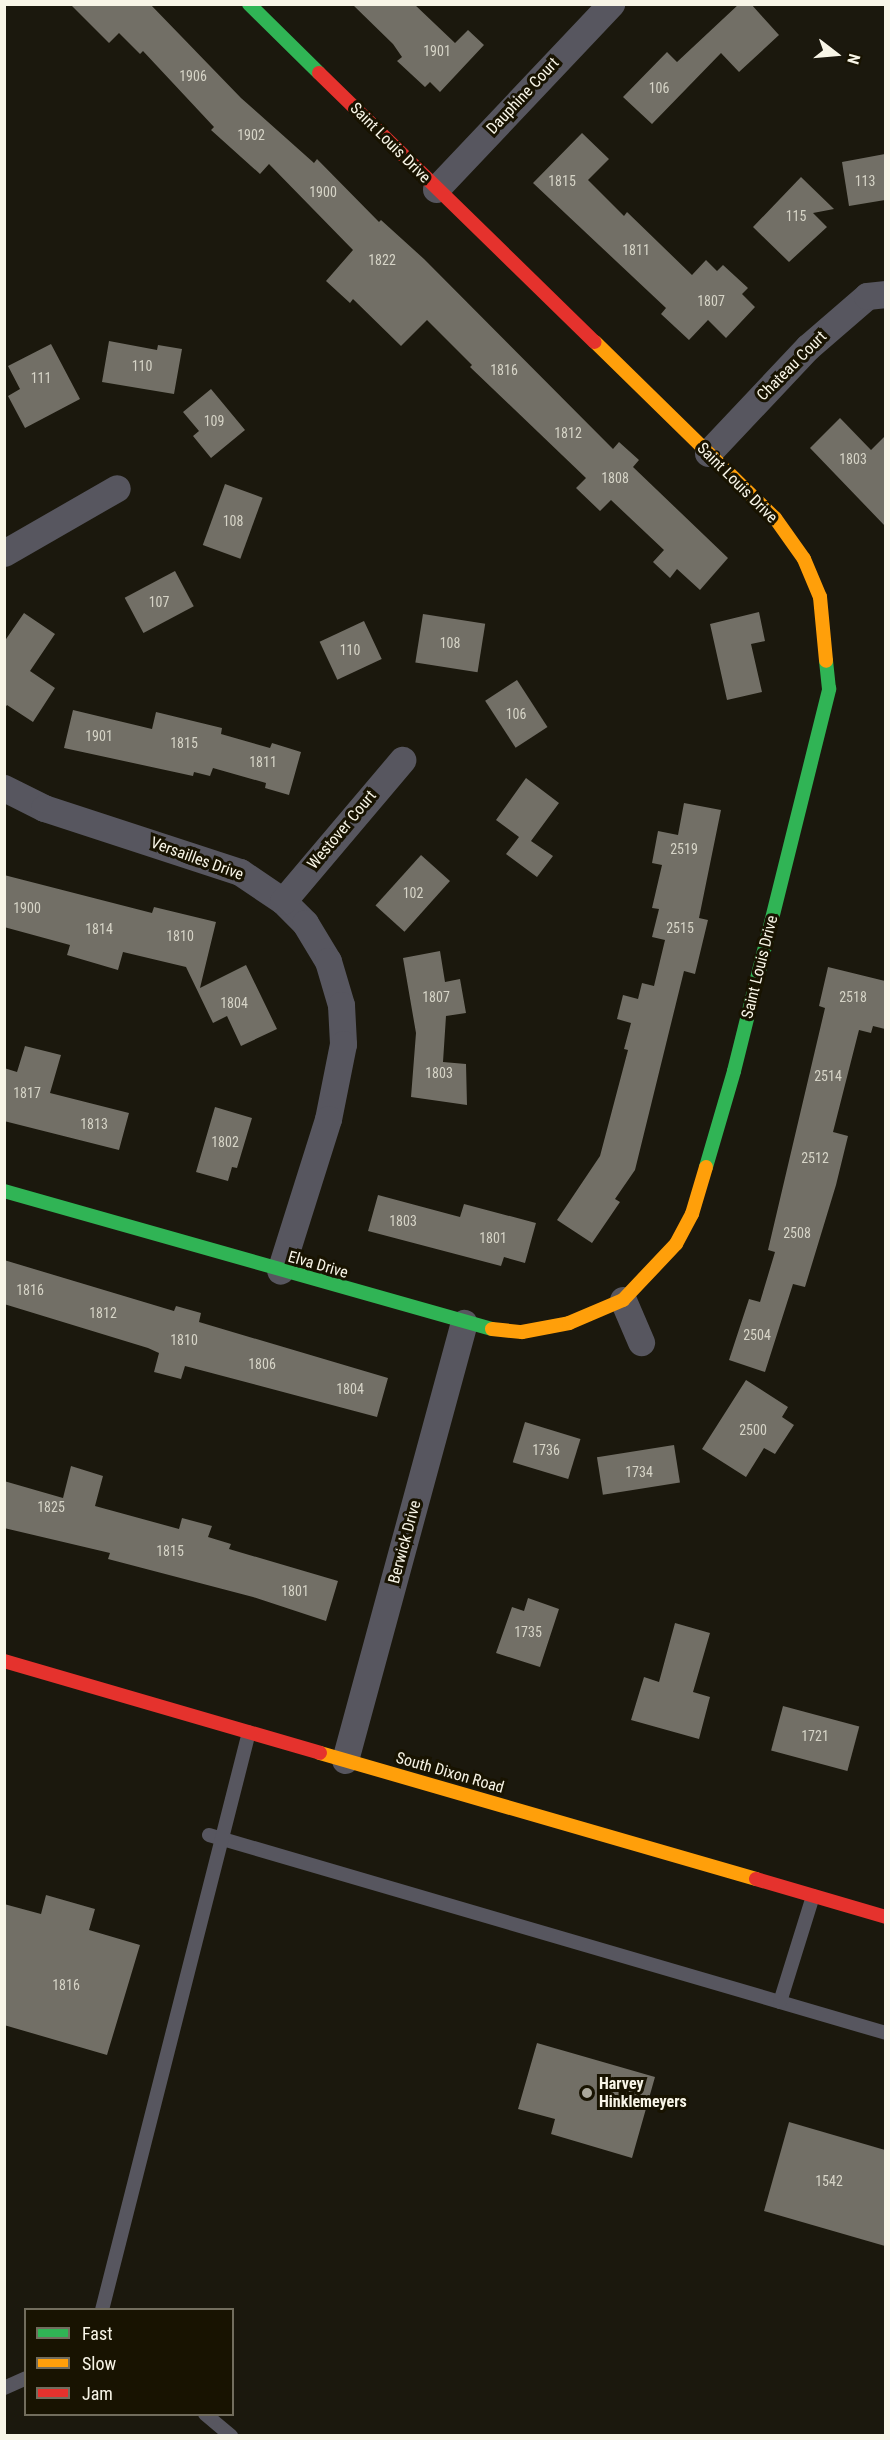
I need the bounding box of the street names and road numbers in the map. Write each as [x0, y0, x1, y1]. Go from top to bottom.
street label: Dauphine Court [483, 54, 563, 138]
street label: Saint Louis Drive [346, 99, 434, 187]
street label: Chateau Court [753, 327, 831, 405]
street label: Saint Louis Drive [693, 439, 781, 527]
street label: Westover Court [304, 787, 380, 873]
street label: Versailles Drive [148, 833, 246, 885]
street label: Saint Louis Drive [738, 913, 782, 1021]
street label: Elva Drive [286, 1247, 350, 1283]
street label: Berwick Drive [385, 1498, 425, 1586]
street label: South Dixon Road [394, 1748, 506, 1798]

